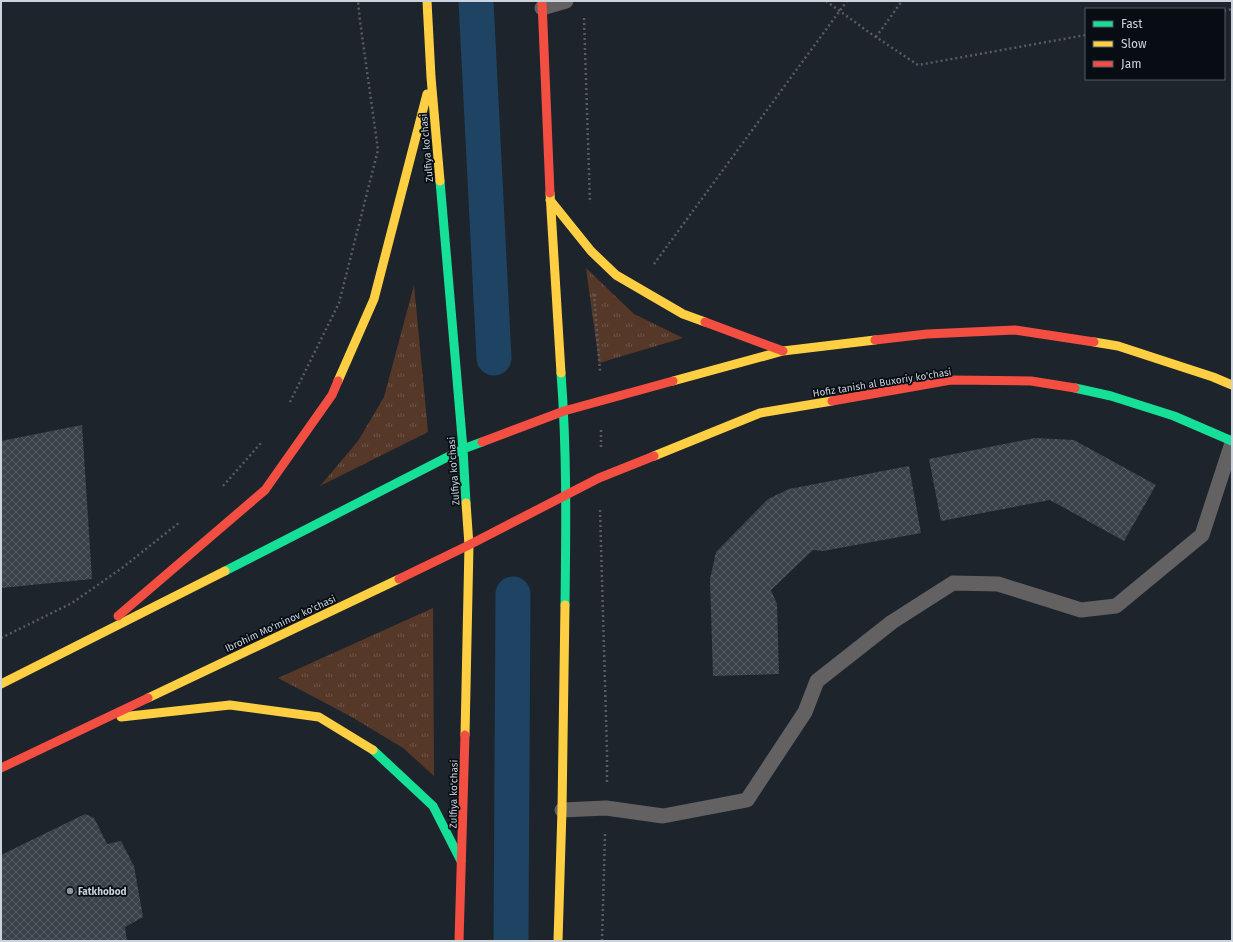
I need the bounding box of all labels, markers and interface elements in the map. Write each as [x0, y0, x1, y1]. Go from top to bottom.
legend [1085, 8, 1225, 80]
text: Fast [1121, 17, 1143, 31]
text: Slow [1121, 37, 1147, 51]
text: Jam [1121, 57, 1141, 71]
street label: Zulfiya ko'chasi [418, 113, 436, 183]
street label: Hofiz tanish al Buxoriy ko'chasi [812, 366, 953, 400]
street label: Zulfiya ko'chasi [446, 436, 462, 506]
street label: Ibrohim Mo'minov ko'chasi [223, 593, 338, 655]
street label: Zulfiya ko'chasi [447, 759, 461, 828]
marker: Fatkhobod [65, 886, 75, 896]
place label: Fatkhobod [78, 886, 127, 898]

